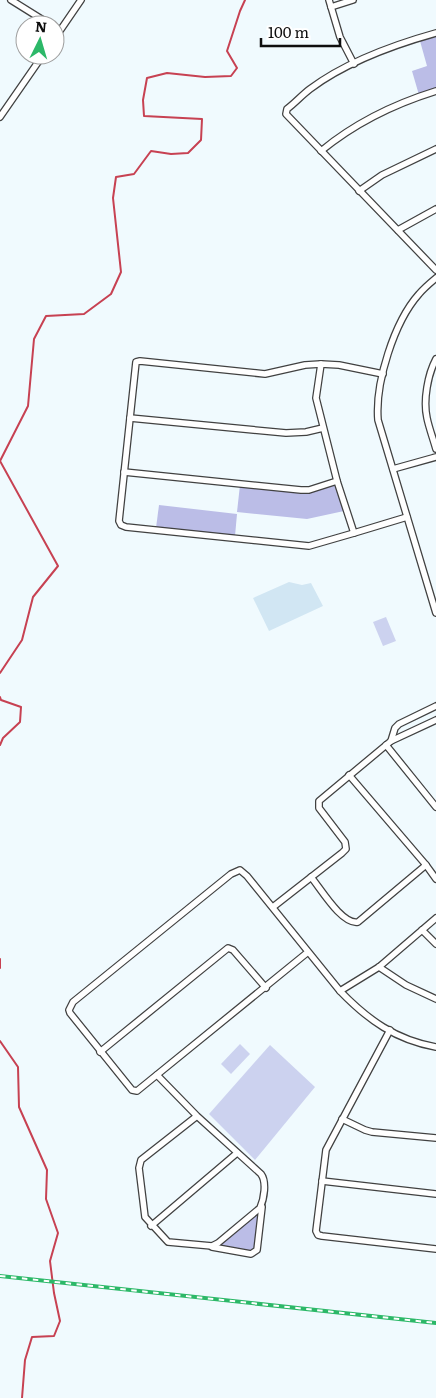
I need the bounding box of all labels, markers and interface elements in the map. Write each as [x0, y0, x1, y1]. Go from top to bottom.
north arrow [15, 15, 65, 65]
scale bar [261, 15, 340, 47]
text: N [34, 16, 48, 37]
text: 100 m [268, 20, 309, 43]

